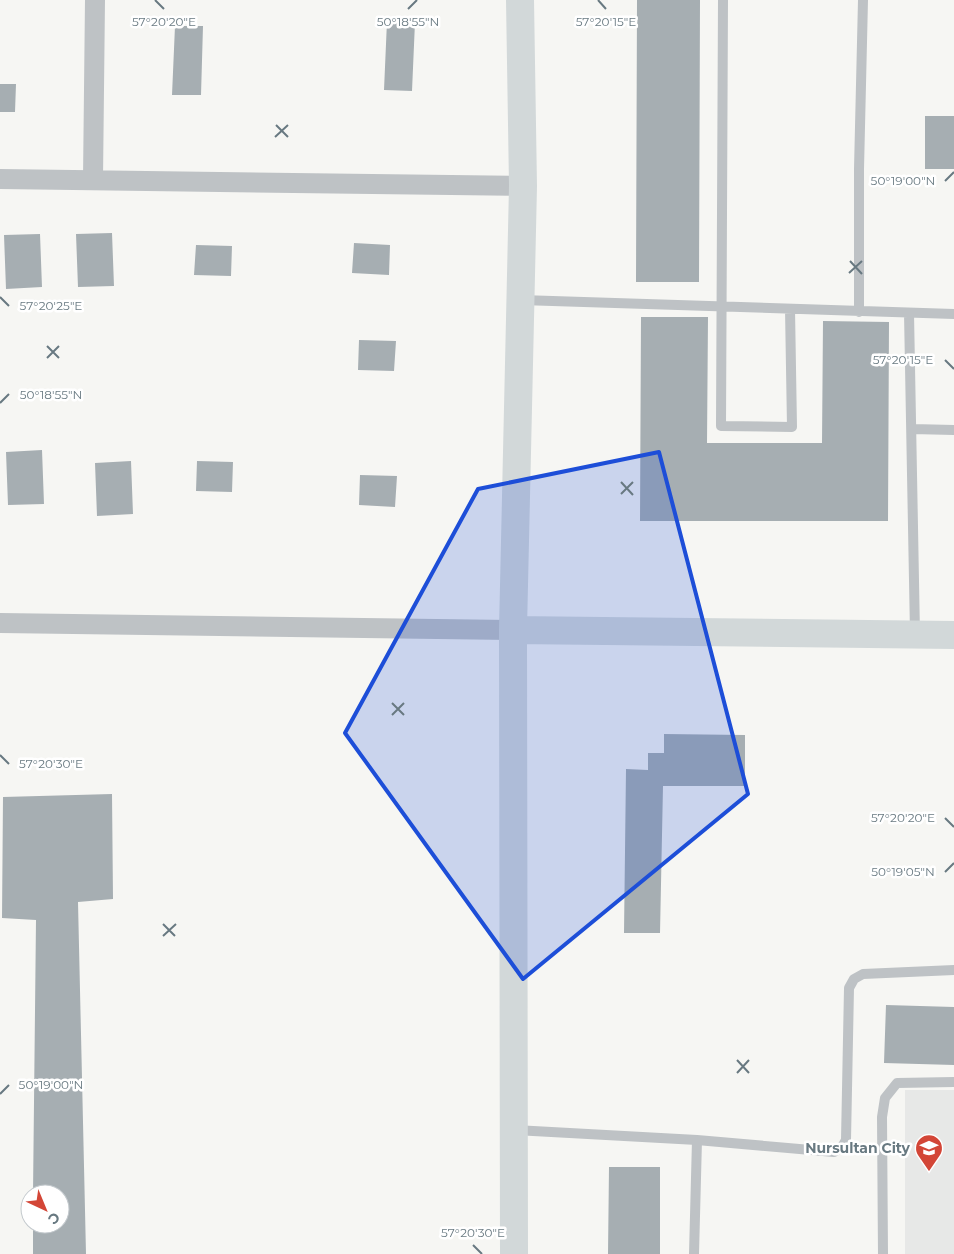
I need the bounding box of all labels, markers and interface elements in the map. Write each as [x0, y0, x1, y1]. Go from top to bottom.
text: 57°20'20"E [132, 14, 196, 29]
text: 50°18'55"N [377, 14, 439, 29]
text: 57°20'15"E [576, 14, 636, 29]
text: 50°19'00"N [871, 173, 935, 188]
text: 57°20'25"E [20, 298, 82, 313]
text: 57°20'15"E [873, 352, 933, 367]
text: 50°18'55"N [20, 387, 82, 402]
text: 57°20'30"E [19, 756, 83, 771]
text: 57°20'20"E [871, 810, 935, 825]
text: 50°19'05"N [871, 864, 935, 879]
text: 50°19'00"N [19, 1077, 83, 1092]
school or university icon: Nursultan City [914, 1133, 944, 1172]
place label: Nursultan City [805, 1139, 911, 1157]
north arrow [20, 1184, 70, 1234]
text: С [44, 1208, 64, 1228]
text: 57°20'30"E [441, 1225, 505, 1240]

